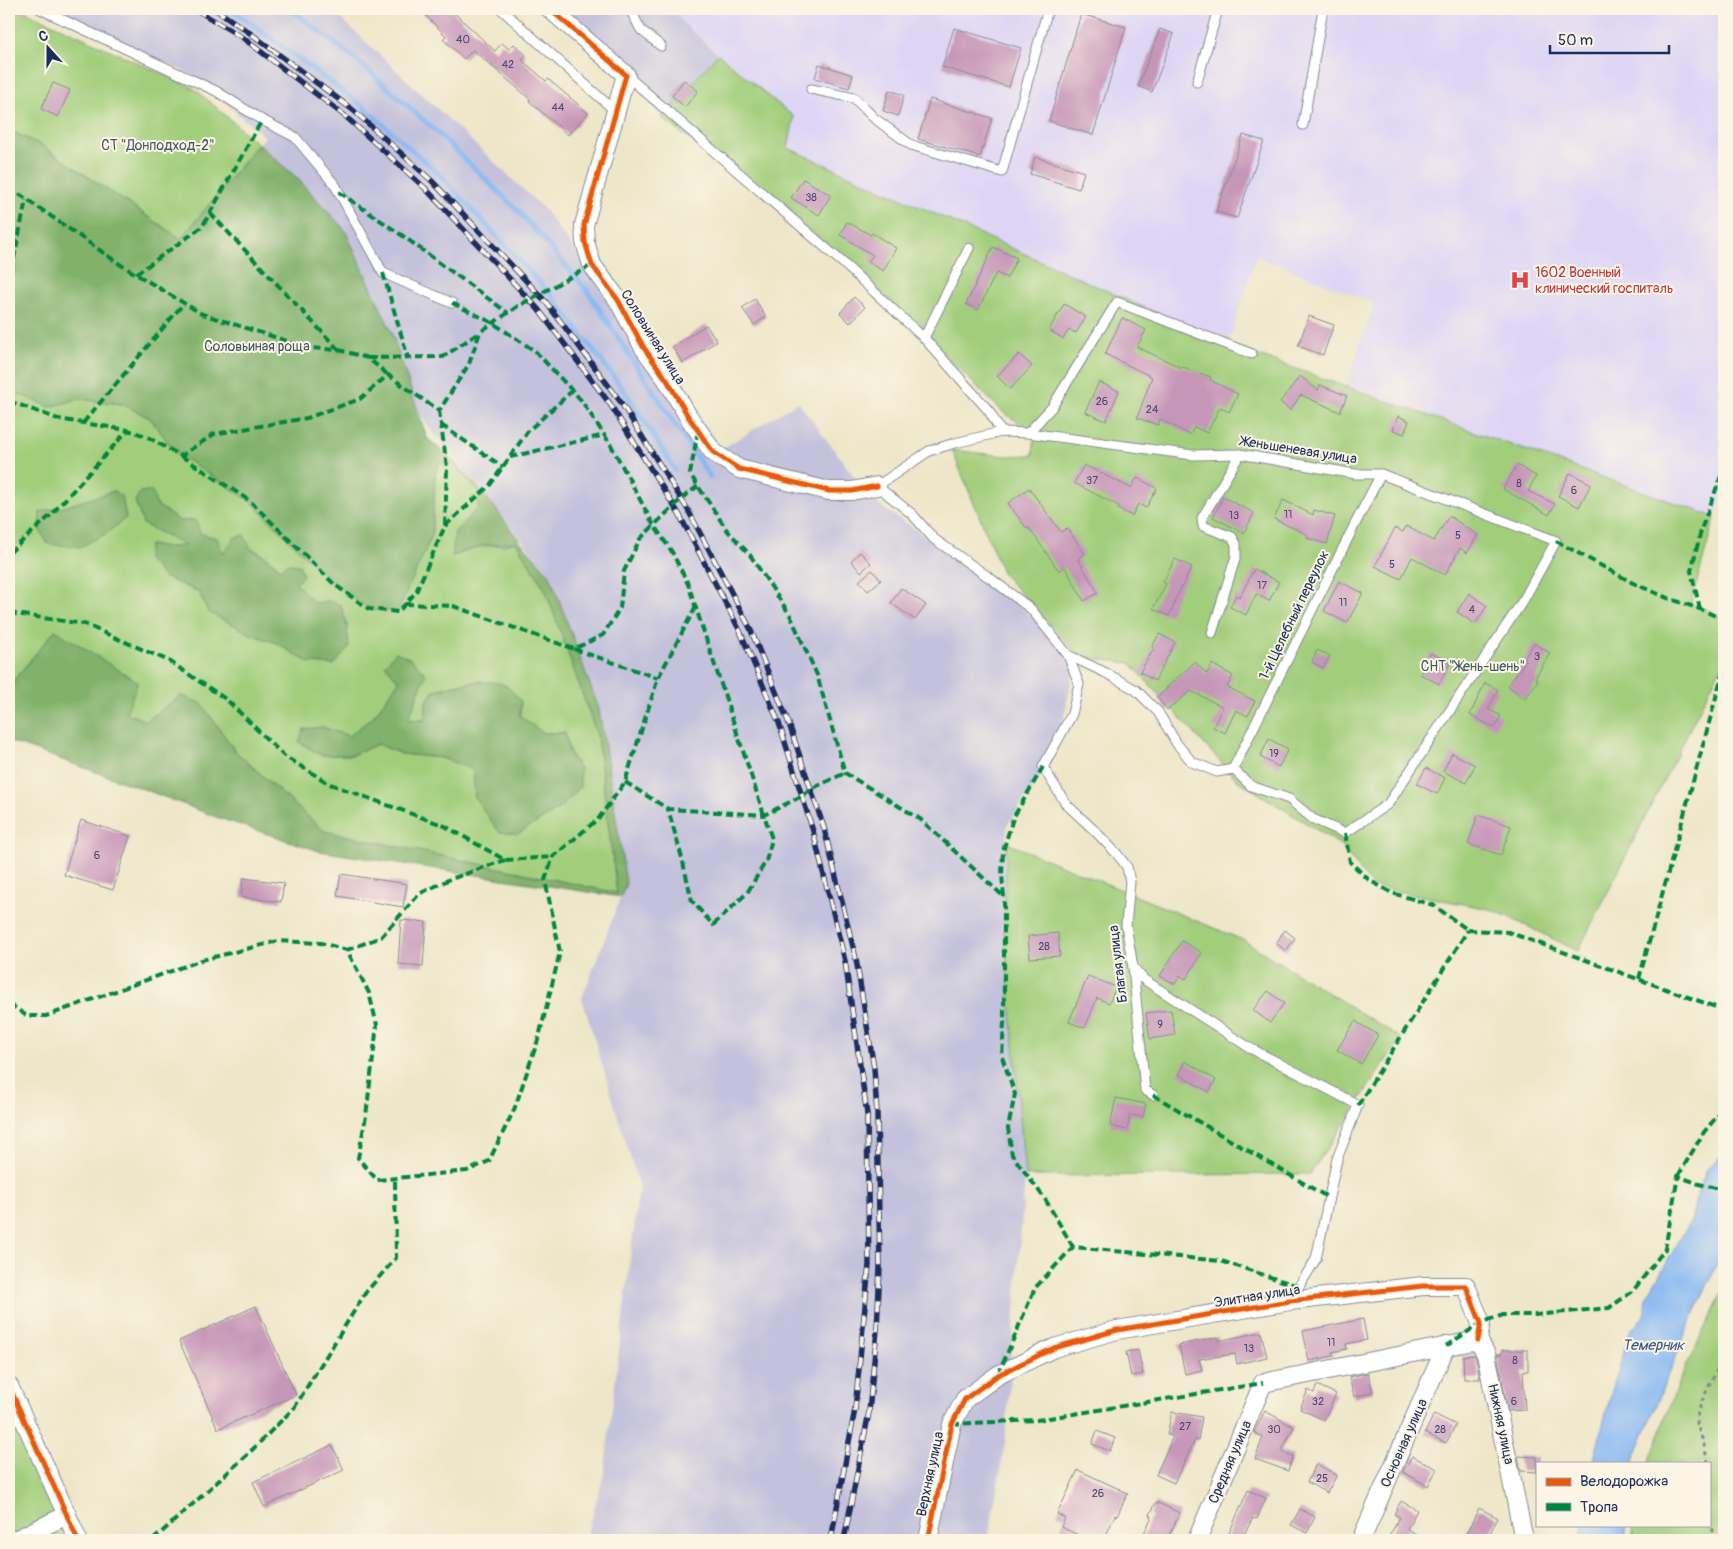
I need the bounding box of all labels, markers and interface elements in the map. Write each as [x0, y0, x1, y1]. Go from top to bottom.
north arrow [22, 22, 72, 72]
scale bar [1550, 22, 1669, 54]
text: С [36, 27, 51, 46]
text: 50 m [1558, 31, 1593, 50]
house number: 40 [456, 33, 470, 46]
house number: 42 [502, 58, 514, 71]
house number: 44 [552, 101, 565, 114]
park label: СТ "Донподход-2" [101, 137, 215, 154]
house number: 38 [805, 191, 817, 204]
place label: 1602 Военный клинический госпиталь [1535, 264, 1673, 297]
hospital icon: 1602 Военный клинический госпиталь [1509, 269, 1531, 291]
street label: Соловьиная улица [617, 286, 689, 388]
park label: Соловьиная роща [204, 338, 310, 355]
house number: 26 [1096, 395, 1108, 408]
house number: 24 [1146, 403, 1159, 416]
street label: Женьшеневая улица [1238, 432, 1358, 468]
house number: 37 [1086, 474, 1098, 487]
house number: 8 [1516, 477, 1522, 490]
house number: 6 [1571, 484, 1577, 497]
house number: 11 [1284, 508, 1292, 521]
house number: 13 [1229, 509, 1239, 522]
house number: 5 [1455, 529, 1461, 542]
street label: 1-й Целебный переулок [1255, 548, 1333, 682]
house number: 5 [1389, 558, 1395, 571]
house number: 17 [1257, 579, 1267, 592]
house number: 11 [1339, 596, 1347, 609]
house number: 4 [1469, 603, 1476, 616]
house number: 3 [1534, 650, 1540, 663]
park label: СНТ "Жень-шень" [1421, 658, 1525, 675]
house number: 19 [1269, 747, 1279, 760]
house number: 6 [94, 849, 100, 862]
street label: Благая улица [1105, 924, 1131, 1004]
house number: 28 [1038, 940, 1050, 953]
house number: 9 [1157, 1018, 1163, 1031]
street label: Элитная улица [1213, 1281, 1301, 1311]
house number: 11 [1327, 1336, 1335, 1349]
water label: Темерник [1622, 1336, 1685, 1355]
house number: 13 [1244, 1342, 1254, 1355]
house number: 8 [1512, 1354, 1518, 1367]
street label: Нижняя улица [1484, 1382, 1518, 1466]
house number: 32 [1312, 1395, 1324, 1408]
house number: 6 [1511, 1395, 1517, 1408]
street label: Основная улица [1377, 1396, 1431, 1490]
street label: Средняя улица [1205, 1418, 1255, 1506]
house number: 27 [1179, 1420, 1191, 1433]
house number: 30 [1267, 1423, 1281, 1436]
house number: 28 [1434, 1423, 1446, 1436]
street label: Верхняя улица [913, 1430, 947, 1518]
legend [1536, 1462, 1710, 1526]
house number: 25 [1316, 1472, 1328, 1485]
text: Велодорожка [1580, 1472, 1668, 1491]
house number: 26 [1092, 1487, 1104, 1500]
text: Тропа [1580, 1498, 1618, 1517]

